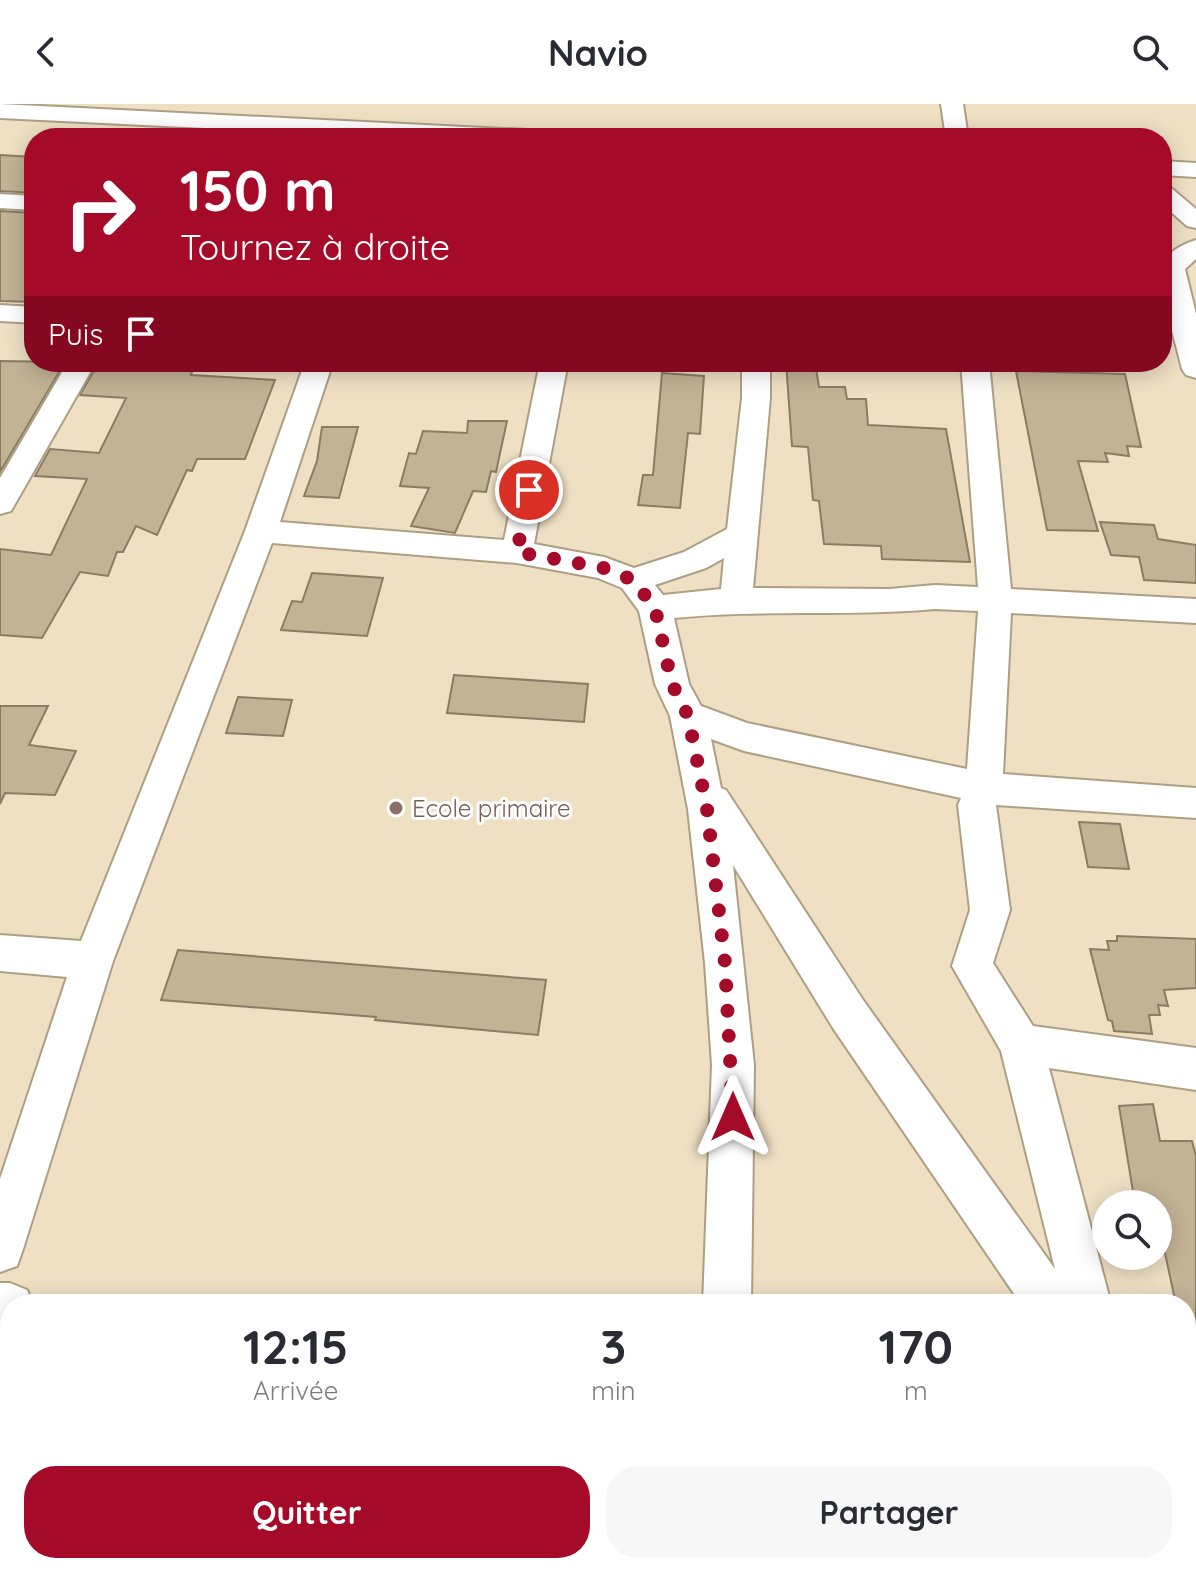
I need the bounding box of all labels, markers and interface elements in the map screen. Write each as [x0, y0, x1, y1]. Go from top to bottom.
icon: back [24, 30, 68, 74]
text: Navio [548, 30, 648, 75]
icon: search [1128, 30, 1172, 74]
text: 150 m [180, 155, 336, 225]
icon: right [48, 160, 152, 264]
text: Tournez à droite [180, 224, 450, 269]
icon: arrive [119, 312, 163, 356]
text: Puis [48, 315, 103, 353]
pin [495, 456, 563, 524]
icon: arrive [507, 468, 551, 512]
place label: Ecole primaire [412, 793, 571, 823]
marker: Ecole primaire [387, 799, 405, 817]
position arrow [691, 1075, 775, 1159]
map controls [1092, 1190, 1172, 1270]
button: search [1092, 1190, 1172, 1270]
text: 12:15 [243, 1316, 348, 1376]
text: 3 [601, 1316, 626, 1376]
text: 170 [879, 1316, 953, 1376]
text: Arrivée [253, 1374, 338, 1407]
text: min [591, 1374, 636, 1407]
text: m [904, 1374, 928, 1407]
button: Quitter [24, 1466, 590, 1558]
button: Partager [606, 1466, 1172, 1558]

